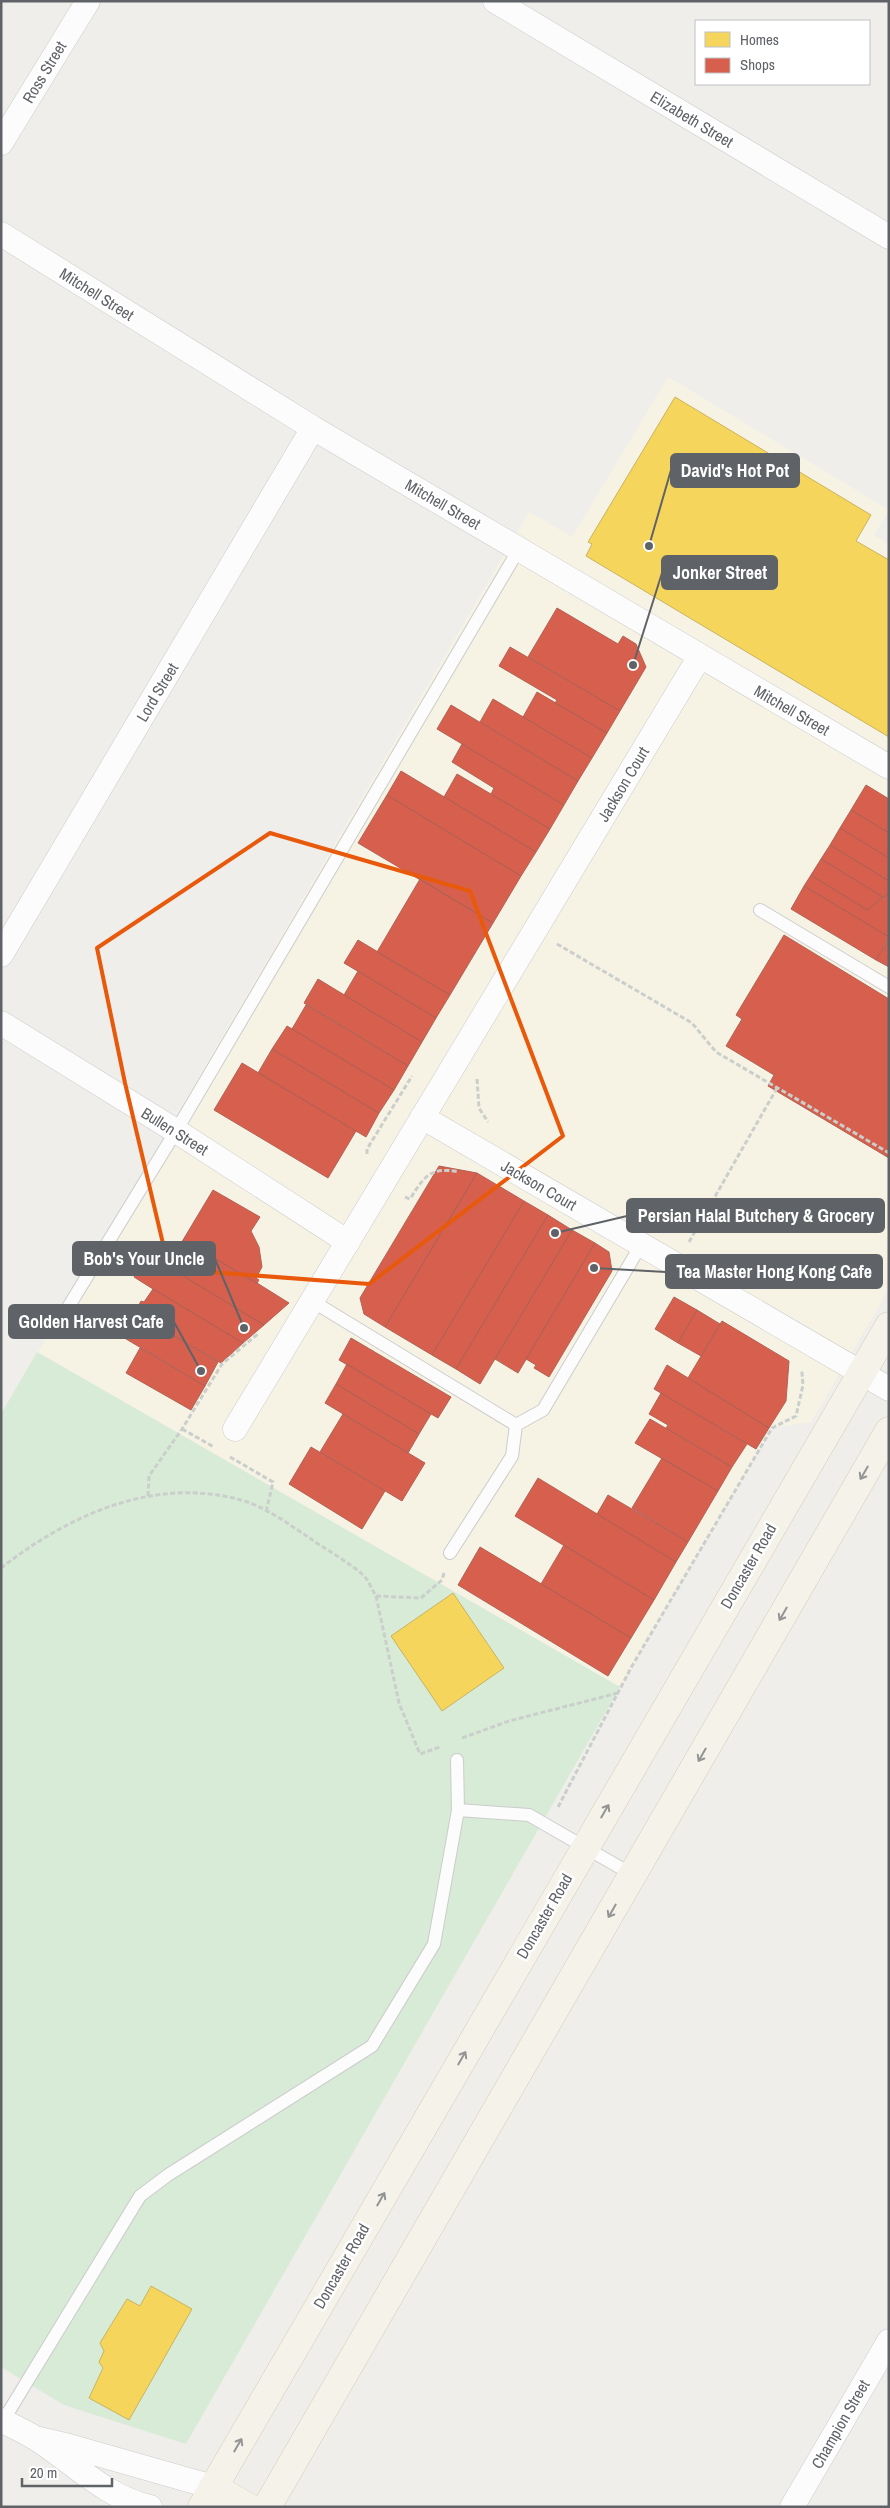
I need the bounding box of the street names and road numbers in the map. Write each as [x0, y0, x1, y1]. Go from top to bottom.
street label: Ross Street [17, 37, 71, 107]
street label: Elizabeth Street [646, 86, 738, 153]
street label: Mitchell Street [56, 262, 139, 326]
street label: Mitchell Street [401, 474, 485, 535]
street label: Lord Street [131, 658, 183, 725]
street label: Mitchell Street [750, 680, 834, 741]
street label: Jackson Court [592, 742, 654, 826]
street label: Bullen Street [137, 1102, 213, 1160]
street label: Jackson Court [497, 1155, 581, 1216]
street label: Doncaster Road [715, 1519, 781, 1613]
street label: Doncaster Road [511, 1869, 577, 1963]
street label: Doncaster Road [308, 2219, 374, 2313]
street label: Champion Street [806, 2375, 874, 2472]

